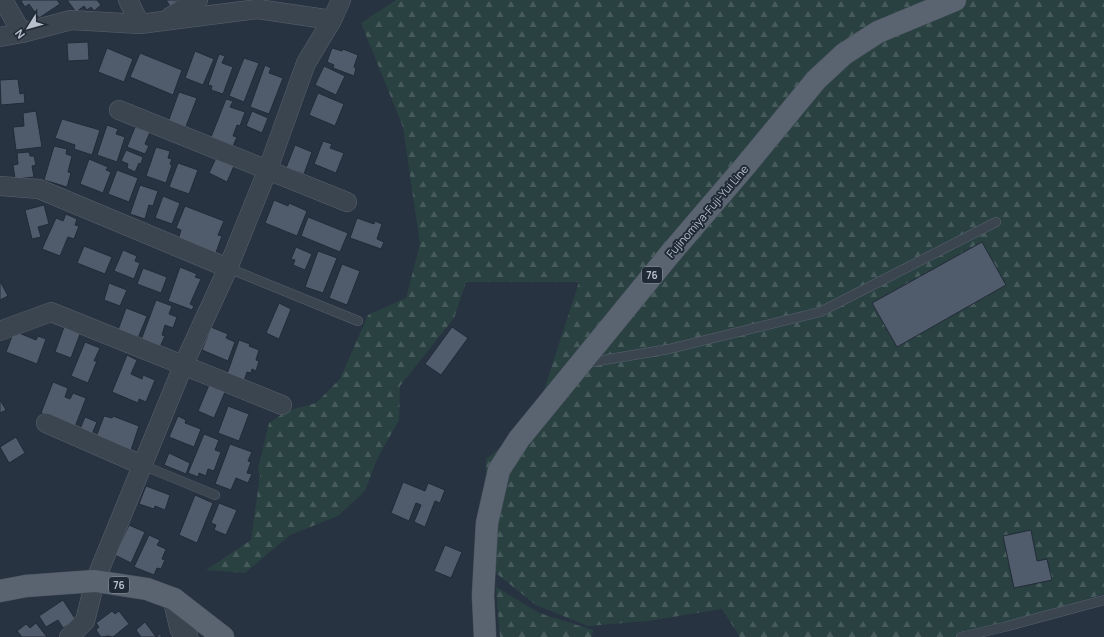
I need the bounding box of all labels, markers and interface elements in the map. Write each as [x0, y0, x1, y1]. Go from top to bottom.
north arrow [8, 8, 48, 48]
text: N [11, 27, 28, 42]
street label: Fujinomiya-Fuji-Yui Line [663, 161, 752, 260]
road number: 76 [642, 267, 662, 283]
road number: 76 [109, 577, 129, 593]

